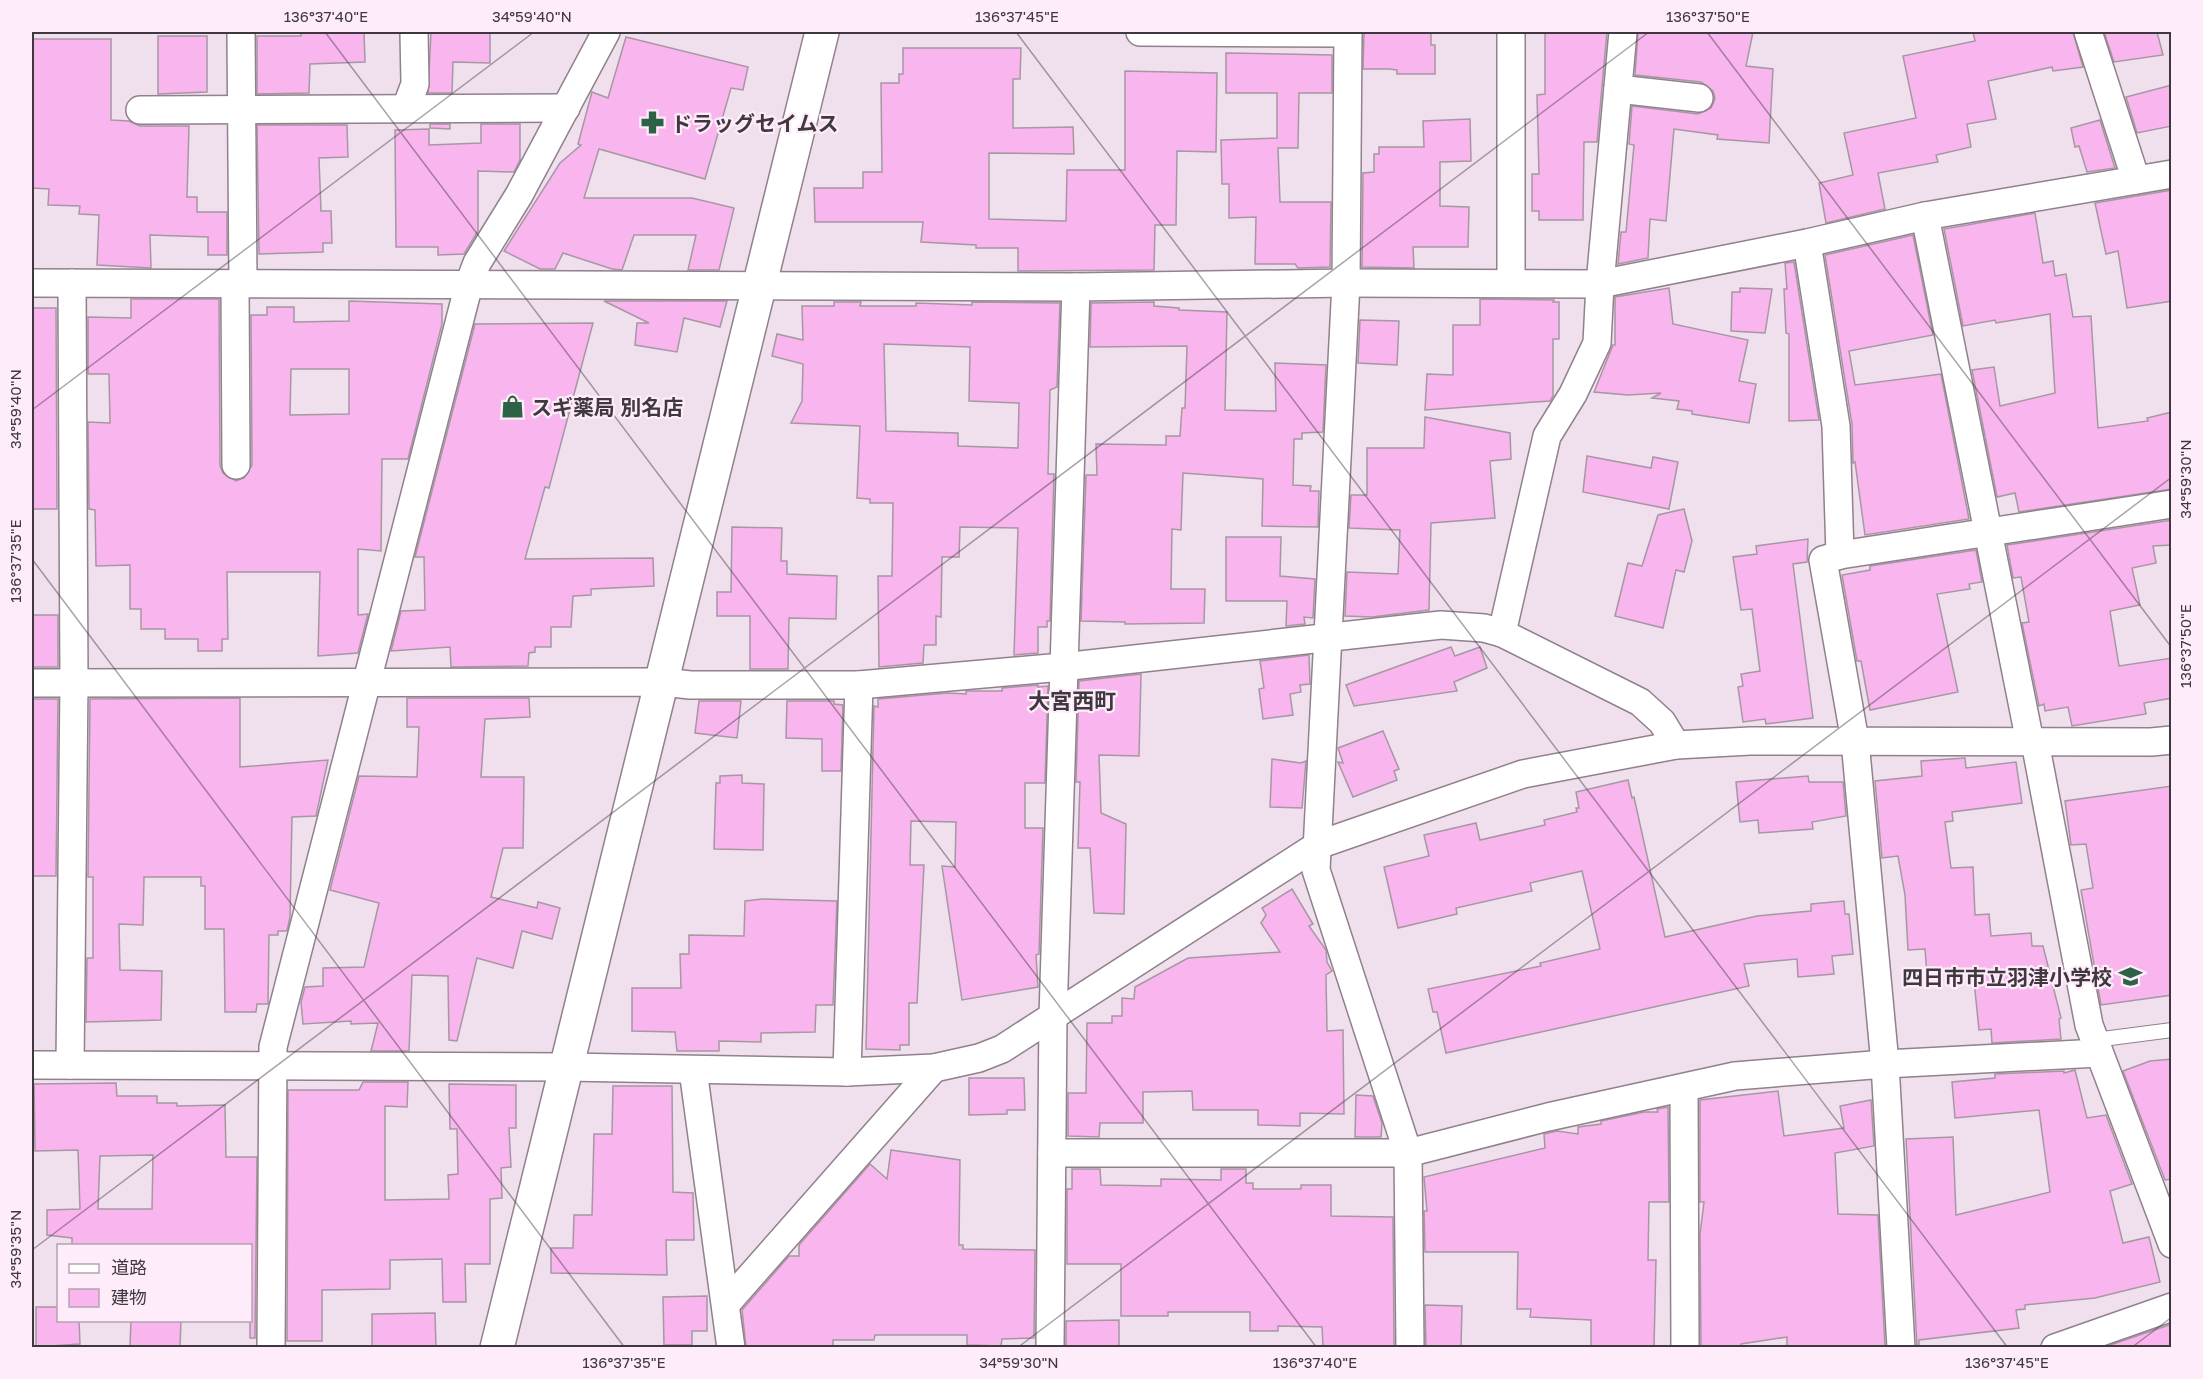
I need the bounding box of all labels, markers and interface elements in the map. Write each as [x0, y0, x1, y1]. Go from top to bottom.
text: 136°37'40"E [284, 7, 368, 25]
text: 34°59'40"N [492, 7, 572, 25]
text: 136°37'45"E [975, 7, 1059, 25]
text: 136°37'50"E [1666, 7, 1750, 25]
pharmacy icon: ドラッグセイムス [640, 110, 666, 136]
place label: ドラッグセイムス [671, 110, 839, 136]
text: 34°59'40"N [6, 369, 24, 449]
shop icon: スギ薬局 別名店 [500, 394, 526, 420]
place label: スギ薬局 別名店 [531, 394, 683, 420]
text: 34°59'30"N [2176, 439, 2194, 519]
text: 136°37'35"E [6, 519, 24, 603]
text: 136°37'50"E [2176, 604, 2194, 688]
district label: 大宮西町 [1028, 687, 1116, 714]
place label: 四日市市立羽津小学校 [1902, 964, 2112, 990]
school or university icon: 四日市市立羽津小学校 [2117, 964, 2143, 990]
text: 34°59'35"N [6, 1210, 24, 1288]
legend [57, 1244, 252, 1322]
text: 道路 [111, 1256, 147, 1278]
text: 建物 [111, 1286, 147, 1308]
text: 136°37'35"E [582, 1353, 666, 1371]
text: 34°59'30"N [979, 1353, 1059, 1371]
text: 136°37'40"E [1273, 1353, 1357, 1371]
text: 136°37'45"E [1965, 1353, 2049, 1371]

